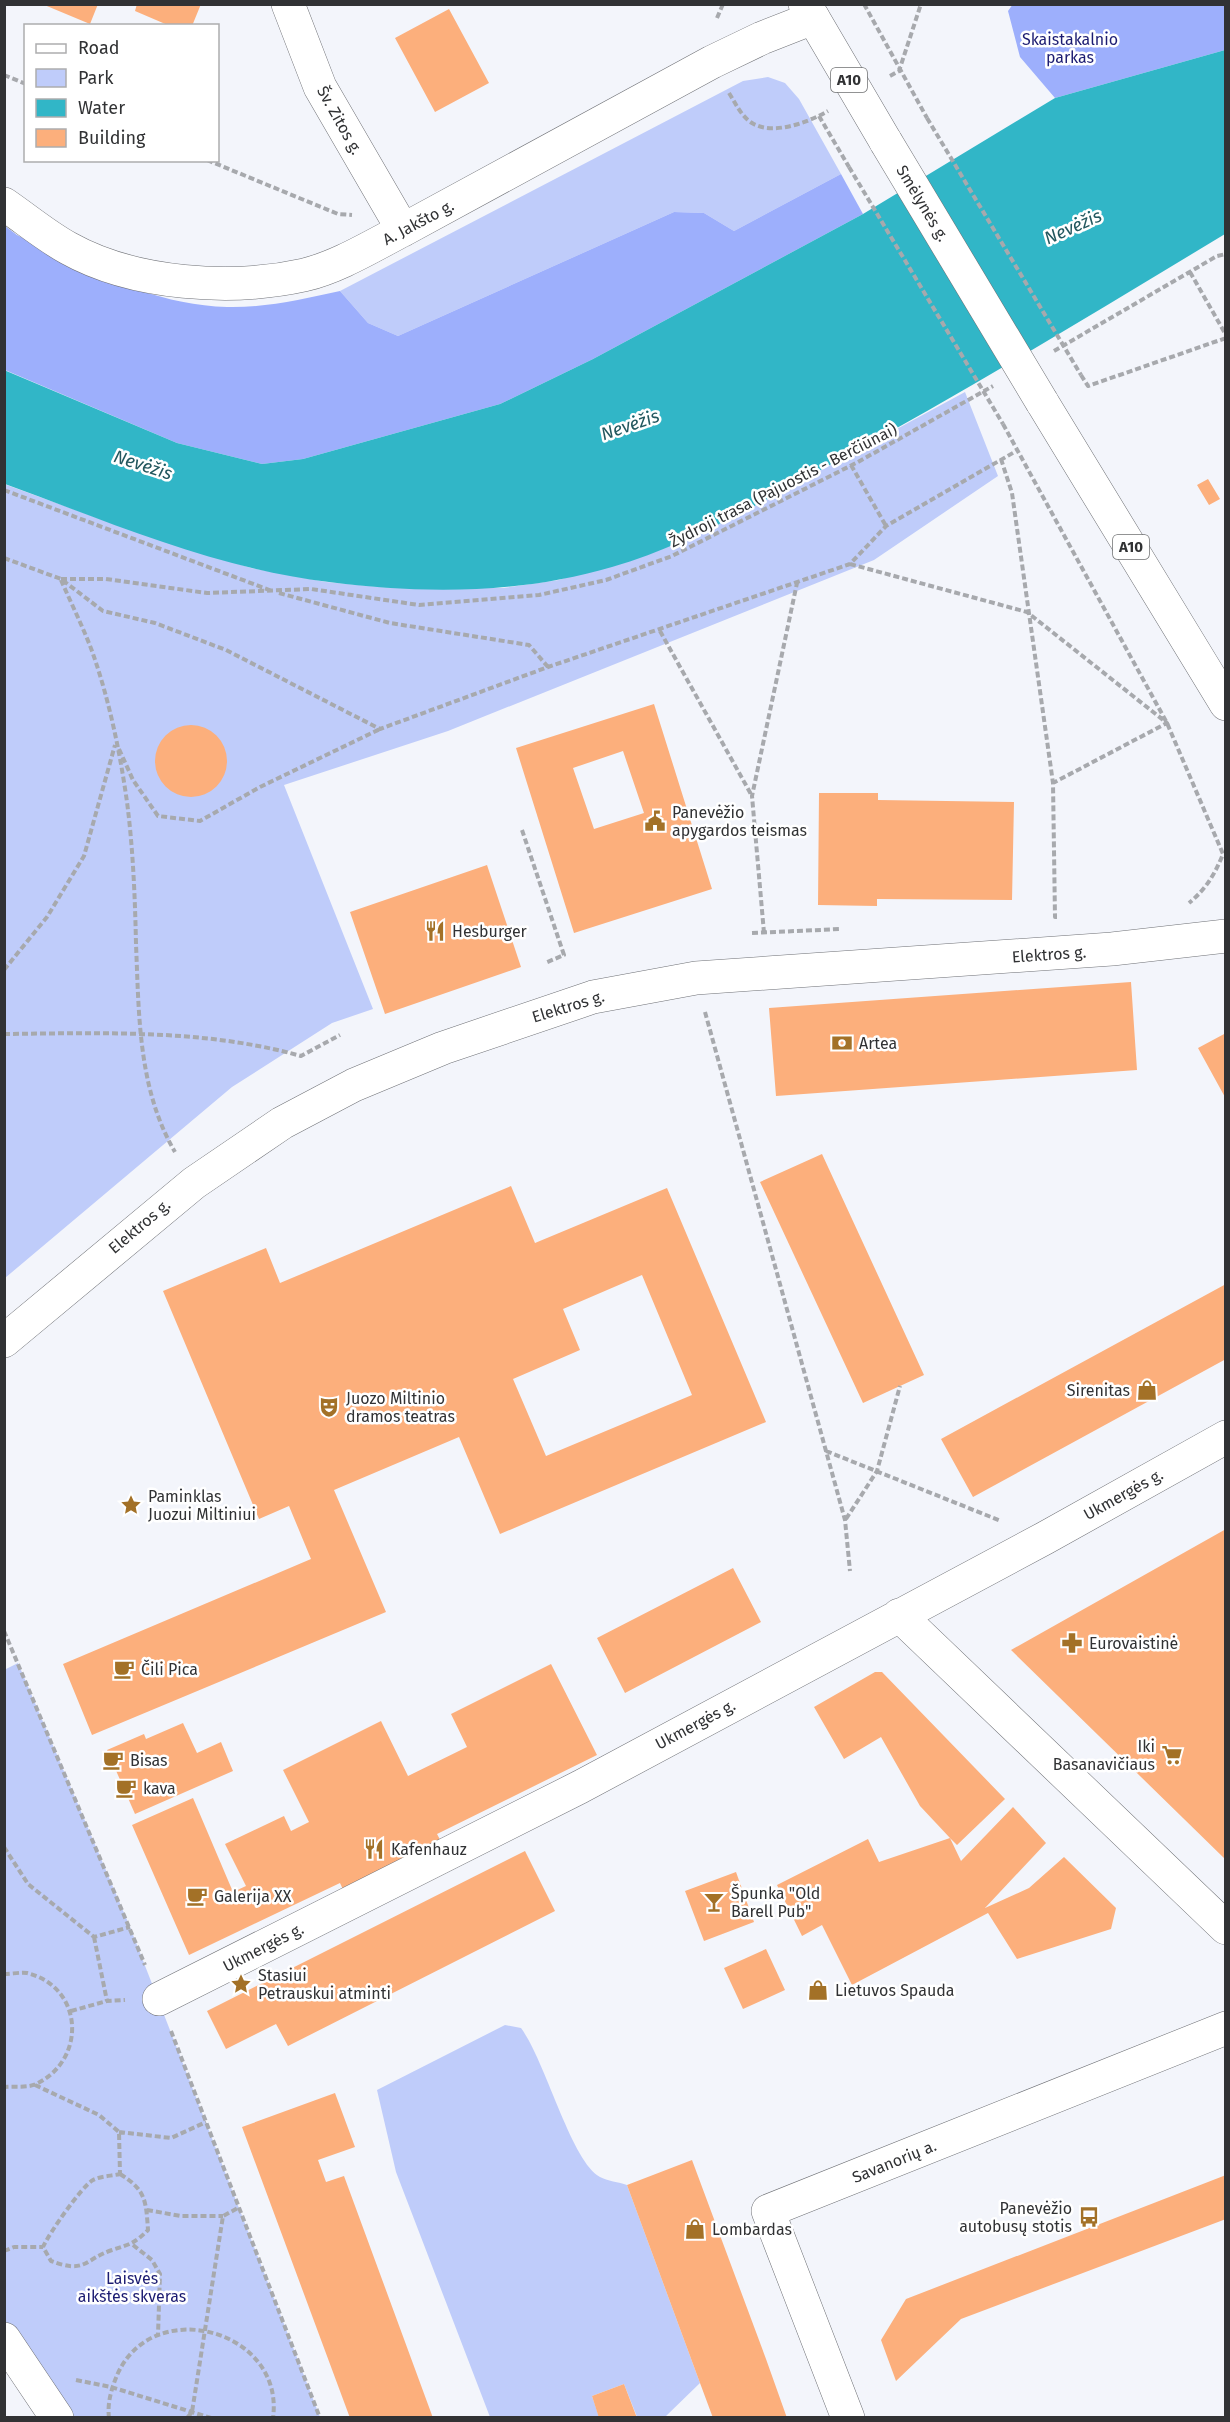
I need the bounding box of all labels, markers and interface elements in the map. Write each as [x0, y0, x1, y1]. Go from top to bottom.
legend [24, 24, 219, 162]
park label: Skaistakalnio parkas [1022, 30, 1118, 67]
text: Road [78, 37, 120, 59]
text: Park [78, 67, 114, 89]
road number: A10 [831, 68, 867, 92]
street label: Šv. Zitos g. [313, 82, 367, 158]
text: Water [78, 97, 125, 119]
text: Building [78, 127, 146, 149]
street label: Smėlynės g. [892, 162, 953, 245]
street label: A. Jakšto g. [379, 196, 457, 249]
water label: Nevėžis [1041, 205, 1105, 249]
water label: Nevėžis [598, 405, 662, 445]
street label: Žydroji trasa (Pajuostis - Berčiūnai) [666, 419, 900, 551]
water label: Nevėžis [111, 445, 175, 485]
road number: A10 [1113, 535, 1149, 559]
place label: Panevėžio apygardos teismas [672, 803, 807, 840]
public building icon: Panevėžio apygardos teismas [643, 809, 667, 833]
restaurant icon: Hesburger [423, 919, 447, 943]
place label: Hesburger [452, 922, 528, 941]
street label: Elektros g. [1011, 942, 1087, 967]
street label: Elektros g. [530, 986, 607, 1026]
bank icon: Artea [830, 1031, 854, 1055]
place label: Artea [859, 1034, 897, 1053]
street label: Elektros g. [105, 1195, 174, 1258]
shop icon: Sirenitas [1135, 1378, 1159, 1402]
place label: Sirenitas [1067, 1381, 1130, 1400]
place label: Juozo Miltinio dramos teatras [346, 1389, 455, 1426]
theatre icon: Juozo Miltinio dramos teatras [317, 1395, 341, 1419]
street label: Ukmergės g. [1080, 1465, 1166, 1524]
place label: Paminklas Juozui Miltiniui [148, 1487, 256, 1524]
place icon: Paminklas Juozui Miltiniui [119, 1493, 143, 1517]
pharmacy icon: Eurovaistinė [1060, 1631, 1084, 1655]
place label: Eurovaistinė [1089, 1634, 1178, 1653]
cafe icon: Čili Pica [112, 1657, 136, 1681]
place label: Čili Pica [141, 1659, 198, 1679]
street label: Ukmergės g. [652, 1695, 739, 1753]
place label: Iki Basanavičiaus [1053, 1737, 1155, 1774]
supermarket icon: Iki Basanavičiaus [1160, 1743, 1184, 1767]
cafe icon: Bisas [101, 1748, 125, 1772]
place label: Bisas [130, 1751, 168, 1770]
cafe icon: kava [114, 1776, 138, 1800]
place label: kava [143, 1779, 176, 1798]
restaurant icon: Kafenhauz [362, 1837, 386, 1861]
place label: Kafenhauz [391, 1840, 467, 1859]
place label: Špunka "Old Barell Pub" [731, 1883, 820, 1921]
cafe icon: Galerija XX [185, 1884, 209, 1908]
place label: Galerija XX [214, 1887, 292, 1906]
bar icon: Špunka "Old Barell Pub" [702, 1890, 726, 1914]
street label: Ukmergės g. [220, 1919, 307, 1976]
place label: Stasiui Petrauskui atminti [258, 1966, 391, 2003]
place icon: Stasiui Petrauskui atminti [229, 1972, 253, 1996]
shop icon: Lietuvos Spauda [806, 1978, 830, 2002]
place label: Lietuvos Spauda [835, 1981, 955, 2000]
street label: Savanorių a. [849, 2136, 939, 2187]
place label: Panevėžio autobusų stotis [959, 2199, 1072, 2236]
bus stop icon: Panevėžio autobusų stotis [1077, 2205, 1101, 2229]
shop icon: Lombardas [683, 2217, 707, 2241]
place label: Lombardas [712, 2220, 792, 2239]
park label: Laisvės aikštės skveras [78, 2269, 186, 2306]

